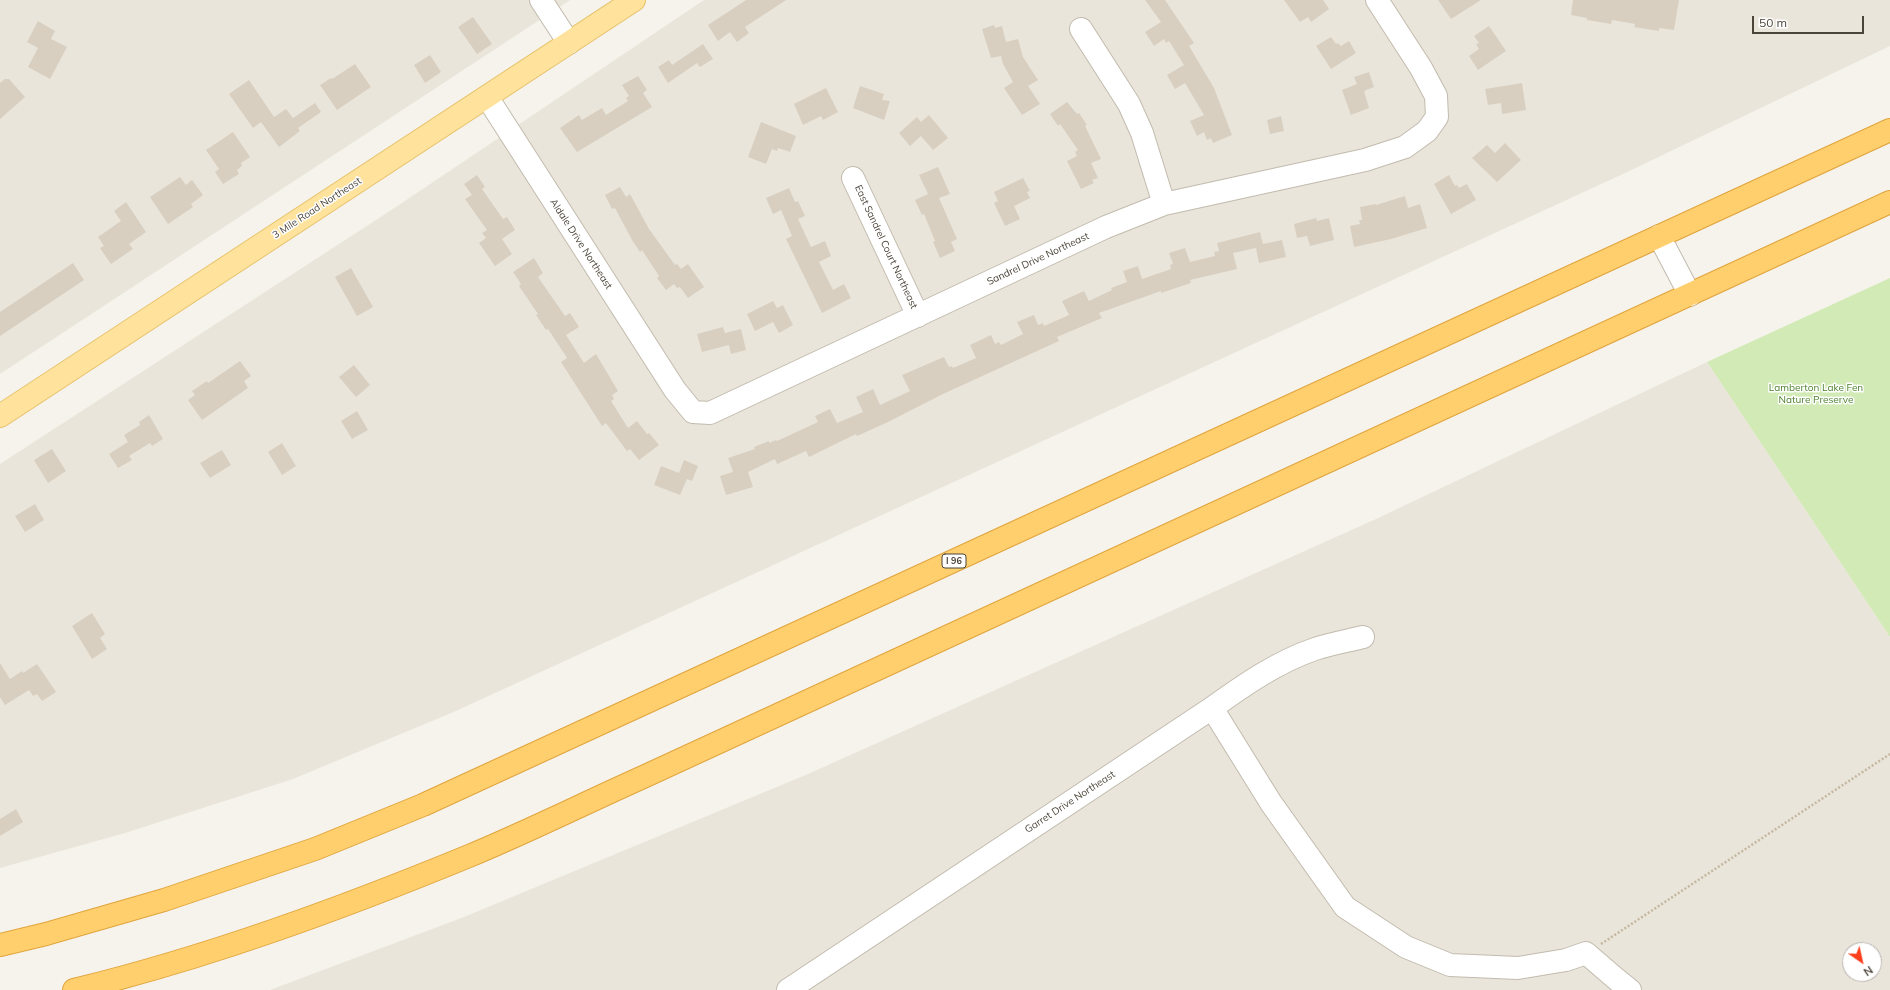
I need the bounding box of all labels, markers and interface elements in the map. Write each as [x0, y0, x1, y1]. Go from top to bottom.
scale bar [1754, 8, 1866, 34]
text: 50 m [1759, 15, 1787, 30]
street label: 3 Mile Road Northeast [270, 175, 364, 241]
street label: East Sandrel Court Northeast [852, 183, 920, 311]
street label: Aldale Drive Northeast [547, 197, 615, 291]
street label: Sandrel Drive Northeast [985, 230, 1091, 288]
park label: Lamberton Lake Fen Nature Preserve [1769, 382, 1863, 406]
road number: I 96 [942, 554, 966, 568]
street label: Garret Drive Northeast [1023, 768, 1117, 836]
north arrow [1842, 942, 1882, 982]
text: N [1861, 963, 1876, 979]

